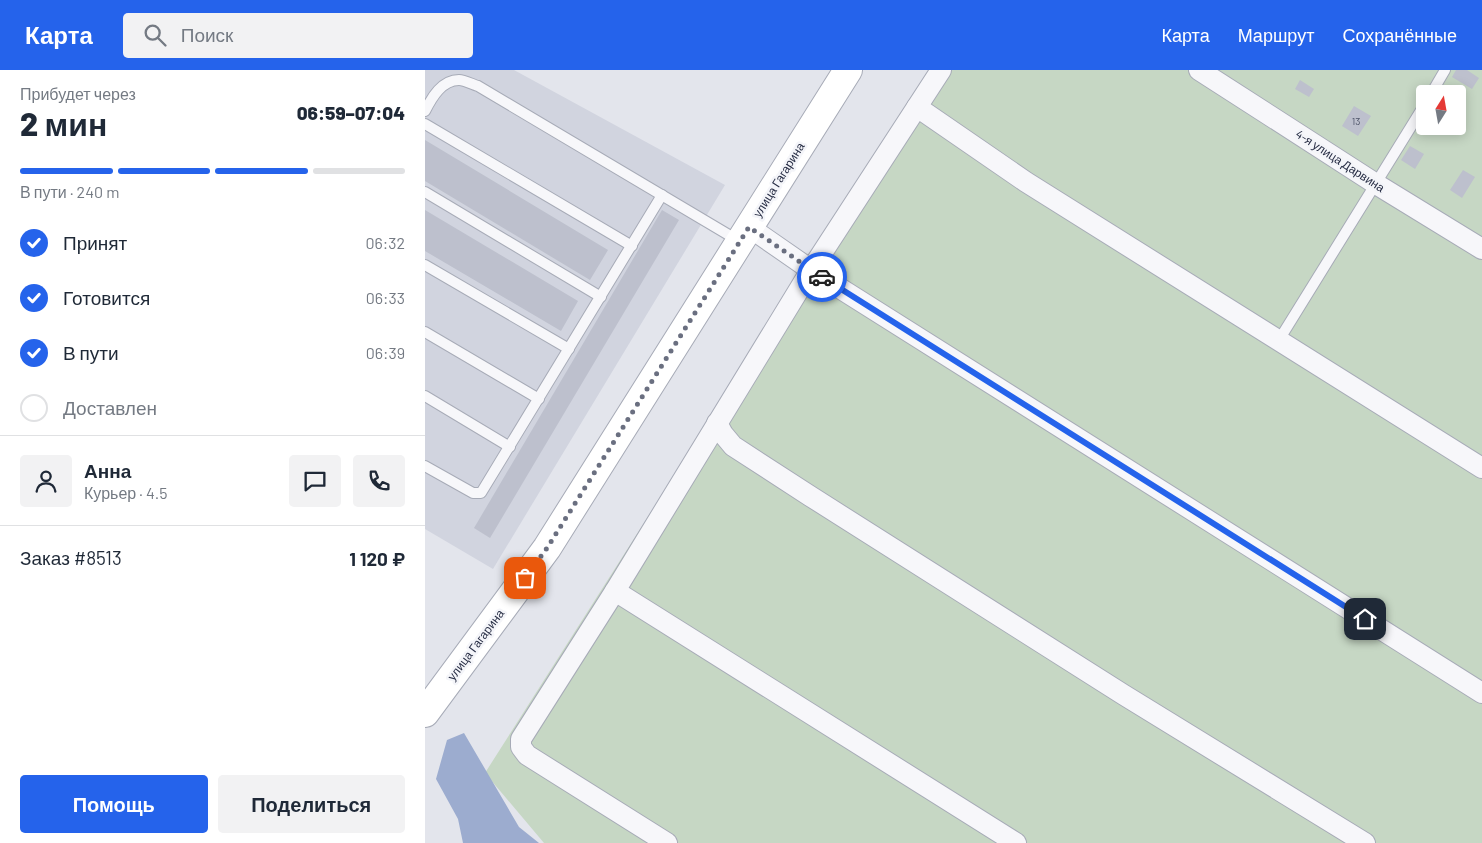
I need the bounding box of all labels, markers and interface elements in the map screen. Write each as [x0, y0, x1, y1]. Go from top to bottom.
search box [123, 13, 473, 58]
text: Карта [25, 20, 93, 49]
icon: search [141, 21, 169, 49]
text: Поиск [181, 23, 233, 46]
text: Карта [1162, 24, 1210, 46]
text: Маршрут [1238, 24, 1314, 46]
text: Сохранённые [1342, 24, 1457, 46]
text: Прибудет через [20, 84, 136, 103]
north arrow [1416, 85, 1466, 135]
map controls [1416, 85, 1466, 135]
text: 06:59–07:04 [297, 101, 405, 124]
text: 2 мин [20, 104, 107, 142]
house number: 13 [1352, 115, 1360, 127]
street label: 4-я улица Дарвина [1293, 126, 1388, 195]
street label: улица Гагарина [750, 139, 808, 220]
text: В пути · 240 m [20, 182, 119, 201]
icon: check [20, 229, 48, 257]
text: Принят [63, 231, 127, 254]
text: 06:32 [365, 233, 405, 252]
courier [797, 252, 847, 302]
icon: car [808, 263, 836, 291]
icon: check [20, 284, 48, 312]
text: Готовится [63, 286, 150, 309]
text: 06:33 [366, 288, 405, 307]
icon: check [20, 339, 48, 367]
text: В пути [63, 341, 119, 364]
text: 06:39 [366, 343, 405, 362]
text: Доставлен [63, 396, 157, 419]
button: person [20, 455, 72, 507]
button: chat [289, 455, 341, 507]
button: phone [353, 455, 405, 507]
text: Анна [84, 459, 131, 482]
text: Курьер · 4.5 [84, 483, 167, 502]
text: Заказ #8513 [20, 546, 122, 569]
text: 1 120 ₽ [349, 547, 405, 570]
pin [504, 557, 546, 599]
icon: bag [511, 564, 539, 592]
pin [1344, 598, 1386, 640]
icon: home [1351, 605, 1379, 633]
street label: улица Гагарина [444, 606, 507, 683]
button: Помощь [20, 775, 208, 833]
button: Поделиться [218, 775, 405, 833]

